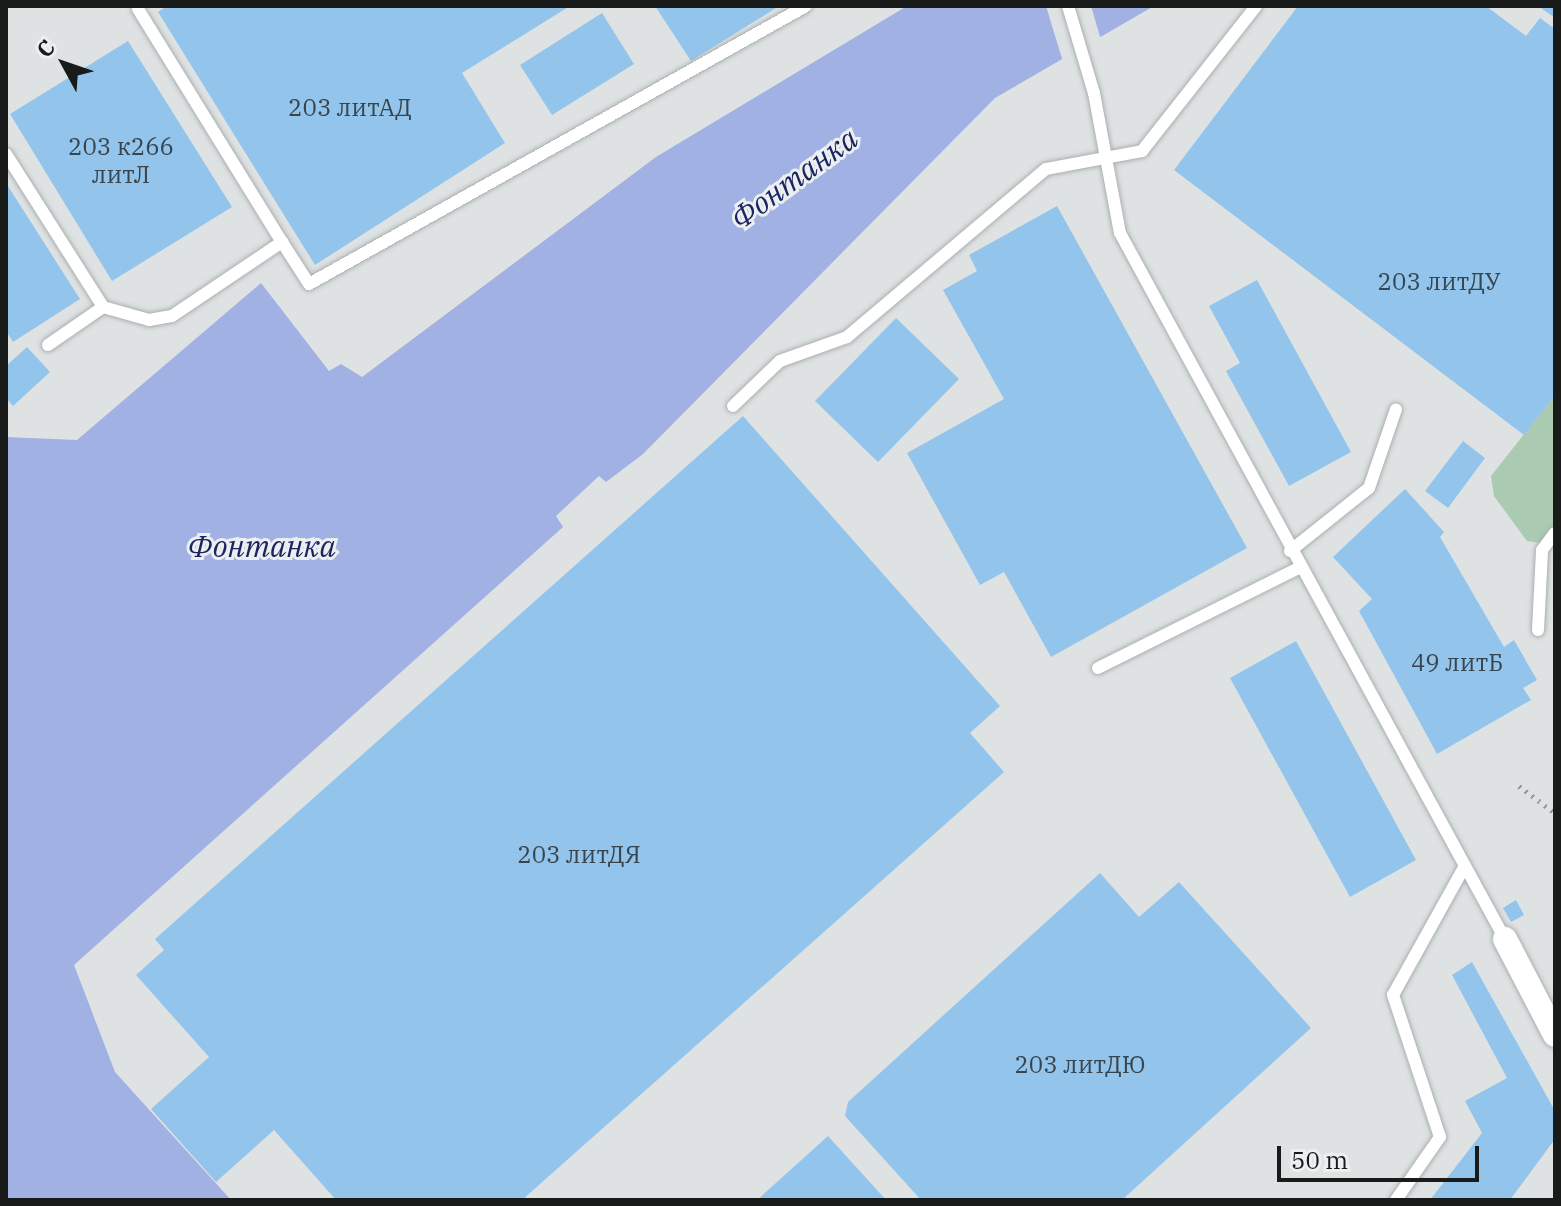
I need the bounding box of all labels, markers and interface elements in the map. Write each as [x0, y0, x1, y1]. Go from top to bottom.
north arrow [24, 24, 104, 104]
text: С [29, 33, 61, 63]
house number: 203 литАД [288, 94, 412, 122]
water label: Фонтанка [724, 120, 864, 236]
house number: 203 к266 литЛ [68, 133, 174, 189]
house number: 203 литДУ [1378, 268, 1500, 296]
water label: Фонтанка [188, 528, 336, 564]
house number: 49 литБ [1411, 649, 1503, 677]
house number: 203 литДЯ [517, 841, 641, 869]
house number: 203 литДЮ [1014, 1051, 1146, 1079]
scale bar [1281, 1130, 1483, 1180]
text: 50 m [1291, 1144, 1348, 1176]

